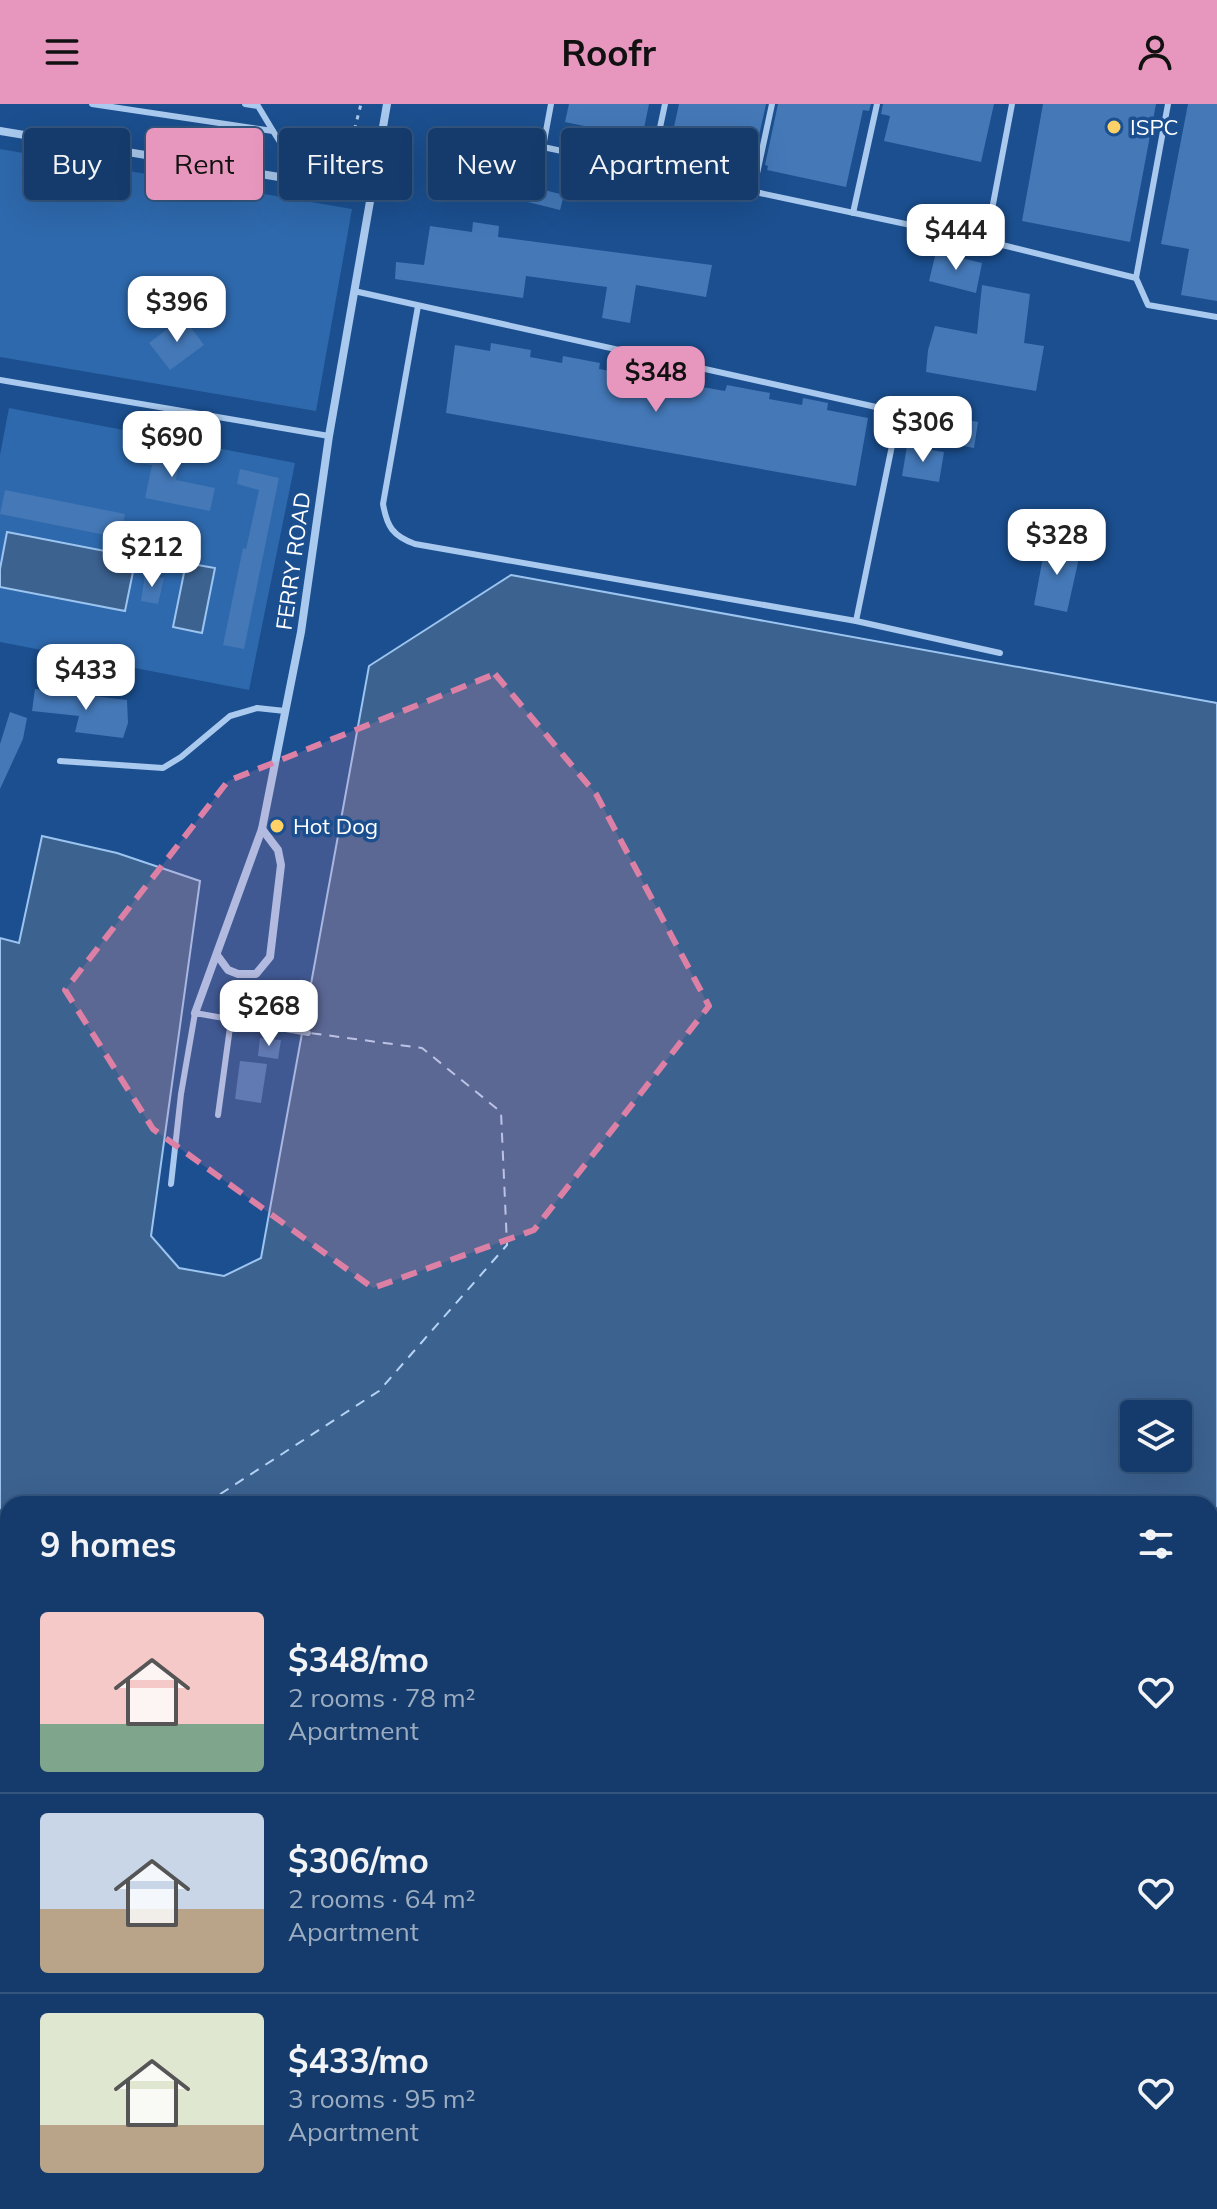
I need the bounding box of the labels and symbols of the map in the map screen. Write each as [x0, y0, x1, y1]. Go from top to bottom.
place label: ISPC [1130, 113, 1179, 141]
marker: ISPC [1105, 118, 1123, 136]
pin: $444 [909, 204, 1003, 272]
pin: $396 [130, 276, 224, 344]
pin: $348 [609, 346, 703, 414]
pin: $306 [876, 396, 970, 464]
pin: $690 [125, 411, 219, 479]
street label: FERRY ROAD [269, 490, 317, 632]
pin: $328 [1010, 509, 1104, 577]
pin: $212 [105, 521, 199, 589]
pin: $433 [39, 644, 133, 712]
place label: Hot Dog [293, 812, 378, 840]
marker: Hot Dog [268, 817, 286, 835]
pin: $268 [222, 980, 316, 1048]

